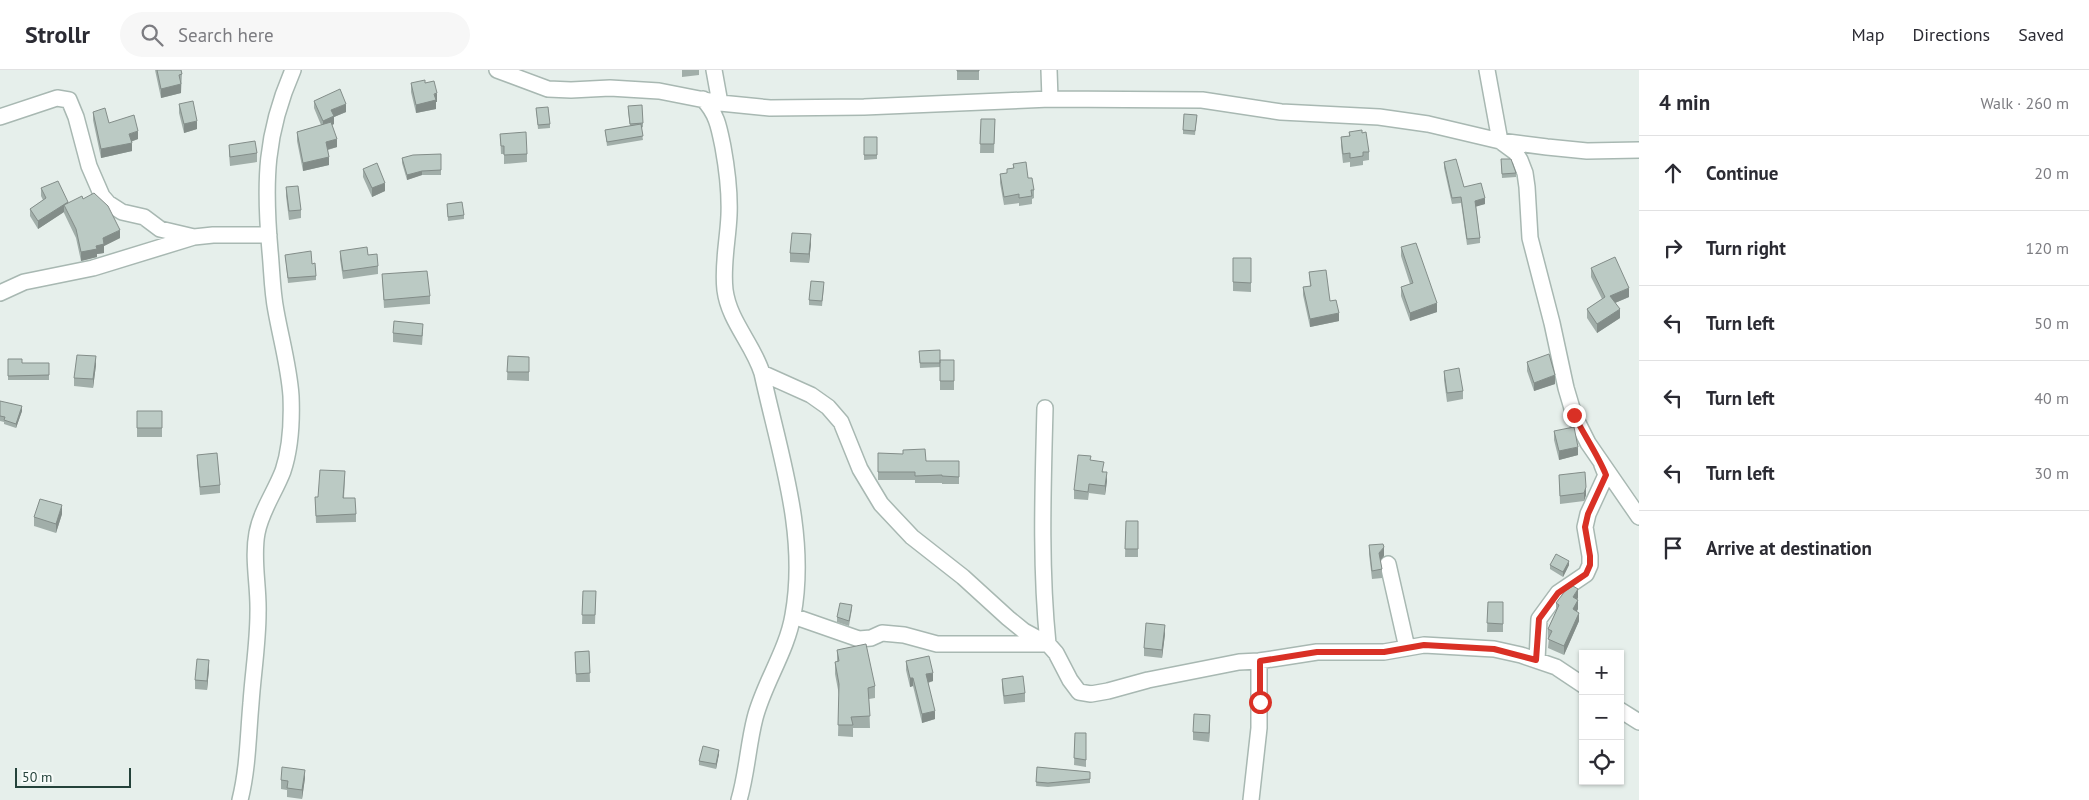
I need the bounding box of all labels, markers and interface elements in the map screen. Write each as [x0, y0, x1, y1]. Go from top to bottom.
search box [120, 12, 470, 57]
text: Strollr [25, 19, 90, 50]
icon: search [138, 21, 166, 49]
text: Search here [178, 23, 274, 47]
text: Map [1852, 23, 1884, 46]
text: Directions [1912, 23, 1990, 46]
text: Saved [2018, 23, 2064, 46]
text: 4 min [1659, 89, 1710, 116]
text: Walk · 260 m [1980, 93, 2069, 113]
icon: ahead [1659, 159, 1687, 187]
text: Continue [1706, 161, 1778, 185]
text: 20 m [2034, 163, 2069, 183]
icon: right [1659, 234, 1687, 262]
text: Turn right [1706, 236, 1786, 260]
text: 120 m [2026, 238, 2069, 258]
icon: left [1659, 309, 1687, 337]
text: Turn left [1706, 311, 1775, 335]
text: 50 m [2034, 313, 2069, 333]
icon: left [1659, 384, 1687, 412]
text: Turn left [1706, 386, 1775, 410]
text: 40 m [2034, 388, 2069, 408]
route end [1563, 404, 1586, 427]
icon: left [1659, 459, 1687, 487]
text: Turn left [1706, 461, 1775, 485]
text: 30 m [2034, 463, 2069, 483]
icon: arrive [1659, 534, 1687, 562]
text: Arrive at destination [1706, 536, 1872, 560]
map controls [1579, 650, 1624, 785]
button: + [1579, 650, 1624, 695]
route start [1249, 691, 1272, 714]
button: − [1579, 695, 1624, 740]
button: locate [1579, 740, 1624, 785]
scale bar [15, 765, 131, 788]
text: 50 m [22, 768, 52, 786]

